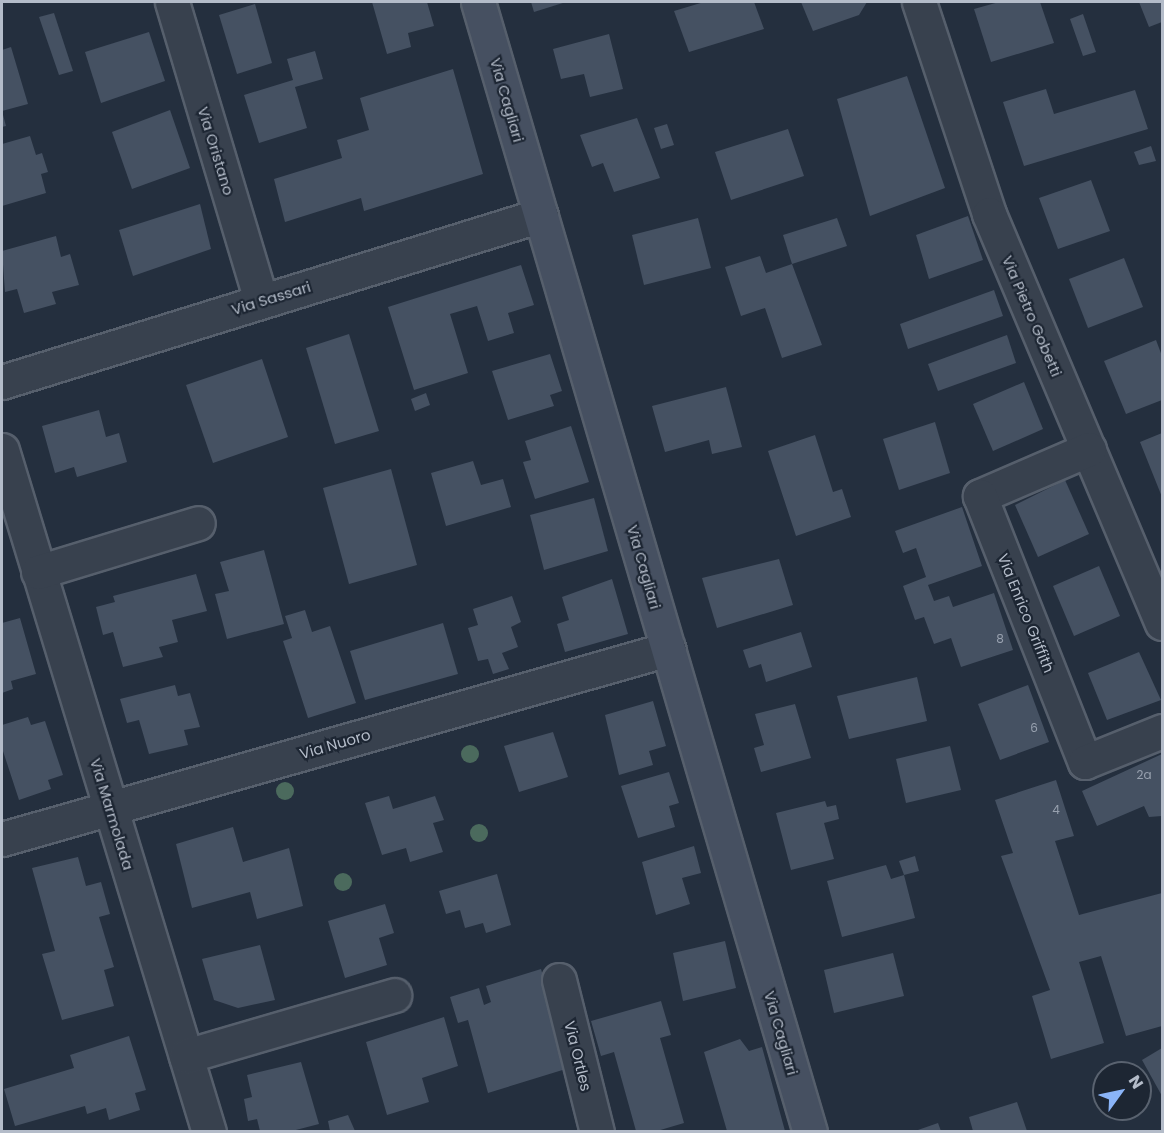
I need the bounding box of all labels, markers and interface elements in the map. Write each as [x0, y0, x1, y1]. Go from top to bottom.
street label: Via Cagliari [486, 56, 528, 144]
street label: Via Oristano [194, 105, 238, 197]
street label: Via Pietro Gobetti [998, 253, 1066, 379]
street label: Via Sassari [229, 277, 313, 319]
street label: Via Cagliari [623, 523, 665, 611]
street label: Via Enrico Griffith [994, 551, 1058, 675]
house number: 8 [996, 632, 1004, 646]
house number: 6 [1030, 721, 1038, 735]
street label: Via Nuoro [297, 725, 373, 763]
street label: Via Marmolada [86, 756, 138, 872]
house number: 2a [1136, 768, 1152, 782]
house number: 4 [1052, 803, 1060, 817]
street label: Via Cagliari [760, 989, 802, 1077]
street label: Via Ortles [561, 1019, 595, 1093]
north arrow [1092, 1061, 1152, 1121]
text: N [1123, 1071, 1149, 1093]

